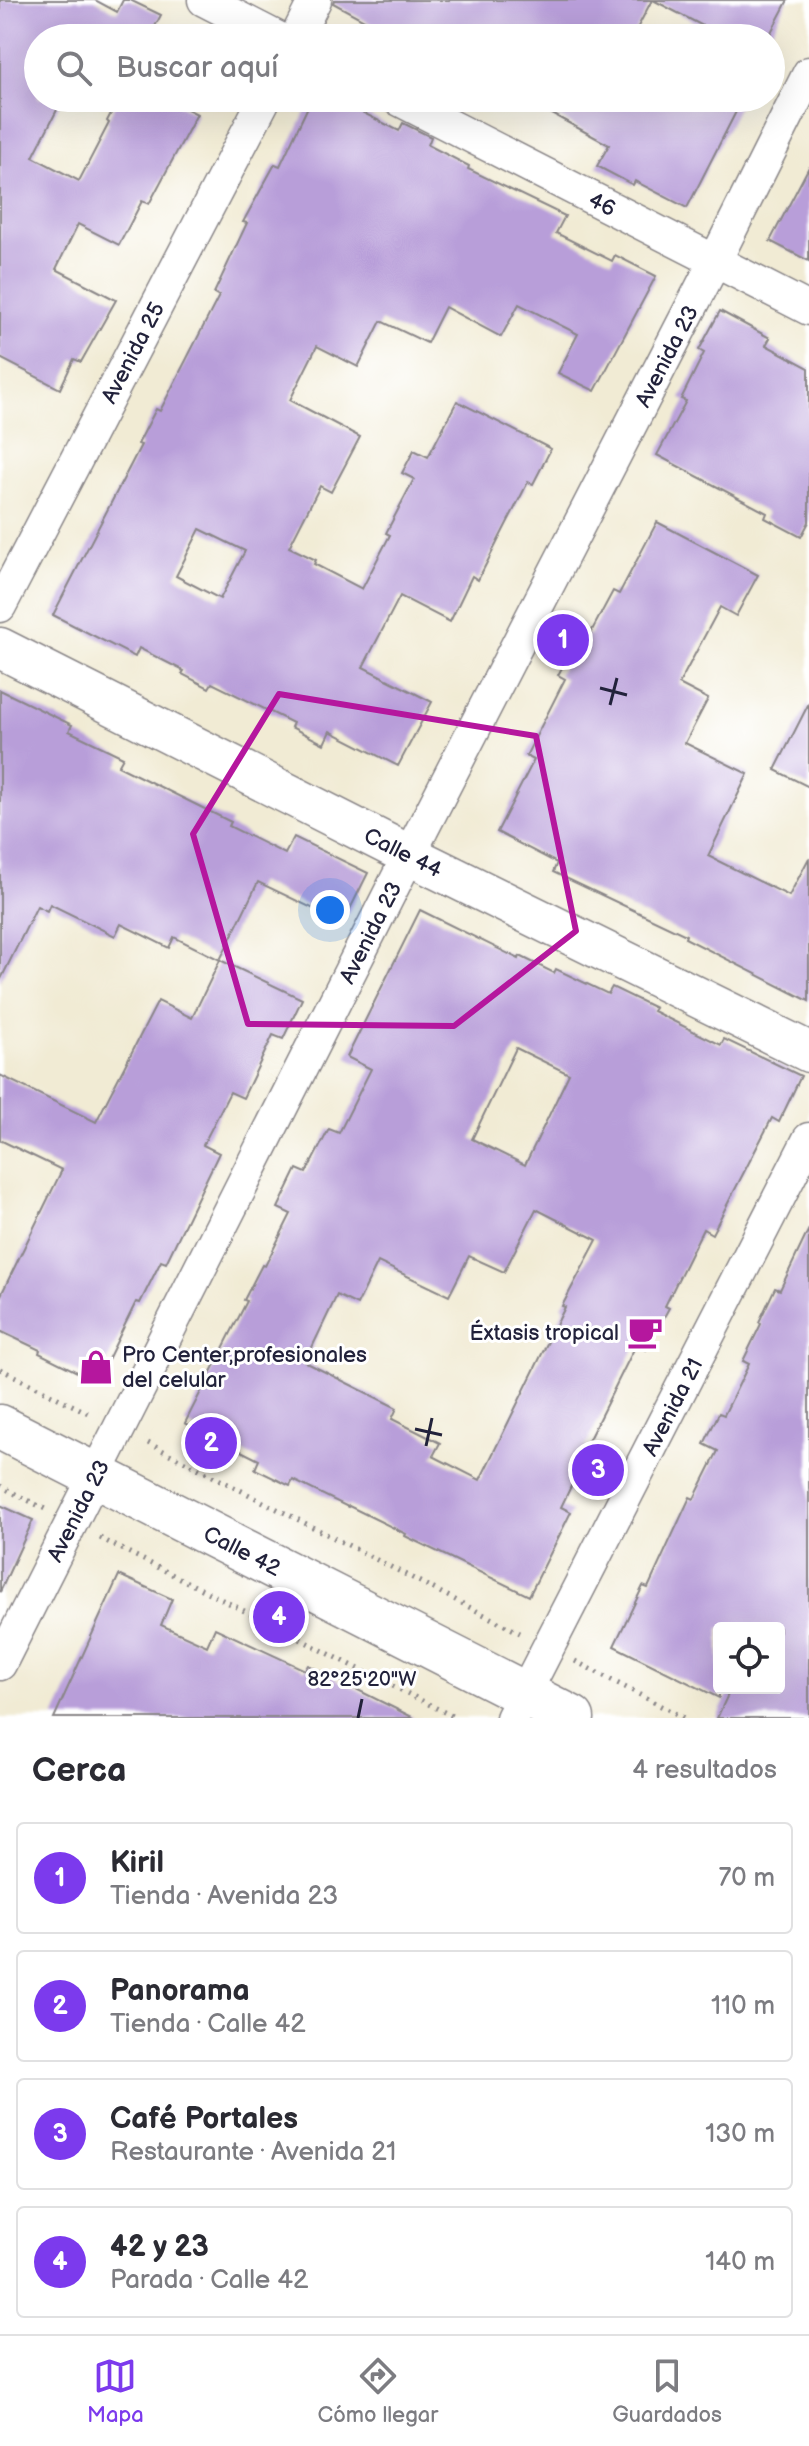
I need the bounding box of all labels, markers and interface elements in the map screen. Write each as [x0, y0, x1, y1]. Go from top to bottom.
search box [24, 24, 785, 112]
icon: search [52, 46, 96, 90]
text: Buscar aquí [116, 50, 278, 86]
street label: 46 [584, 187, 620, 223]
street label: Avenida 25 [96, 298, 171, 408]
street label: Avenida 23 [630, 301, 705, 412]
pin: 1 [537, 610, 589, 670]
street label: Calle 44 [359, 823, 447, 884]
street label: Avenida 23 [334, 877, 408, 988]
your location [310, 890, 350, 930]
cafe icon: Éxtasis tropical [626, 1313, 664, 1351]
place label: Éxtasis tropical [470, 1319, 619, 1347]
place label: Pro Center,profesionales del celular [122, 1342, 367, 1394]
shop icon: Pro Center,profesionales del celular [77, 1348, 115, 1386]
street label: Avenida 21 [637, 1354, 709, 1461]
pin: 2 [185, 1413, 237, 1473]
pin: 3 [572, 1440, 624, 1500]
street label: Avenida 23 [42, 1456, 116, 1567]
street label: Calle 42 [199, 1521, 285, 1583]
pin: 4 [253, 1587, 305, 1647]
map controls [713, 1622, 785, 1694]
button: locate [713, 1622, 785, 1694]
text: 82°25'20"W [307, 1668, 417, 1692]
text: Cerca [32, 1750, 127, 1791]
text: 4 resultados [632, 1755, 777, 1786]
text: Kiril [110, 1845, 164, 1881]
text: 1 [55, 1863, 65, 1894]
text: 70 m [718, 1863, 775, 1894]
text: Tienda · Avenida 23 [110, 1881, 338, 1912]
text: Panorama [110, 1973, 250, 2009]
text: 2 [52, 1991, 68, 2022]
text: 110 m [711, 1991, 775, 2022]
text: Tienda · Calle 42 [110, 2009, 306, 2040]
text: Café Portales [110, 2101, 298, 2137]
text: 3 [52, 2119, 68, 2150]
text: 130 m [705, 2119, 775, 2150]
text: Restaurante · Avenida 21 [110, 2137, 396, 2168]
text: 42 y 23 [110, 2229, 209, 2265]
text: 4 [52, 2247, 68, 2278]
text: 140 m [705, 2247, 775, 2278]
text: Parada · Calle 42 [110, 2265, 308, 2296]
tab: Mapa [87, 2354, 144, 2429]
tab: Cómo llegar [318, 2354, 438, 2429]
tab: Guardados [612, 2354, 722, 2429]

